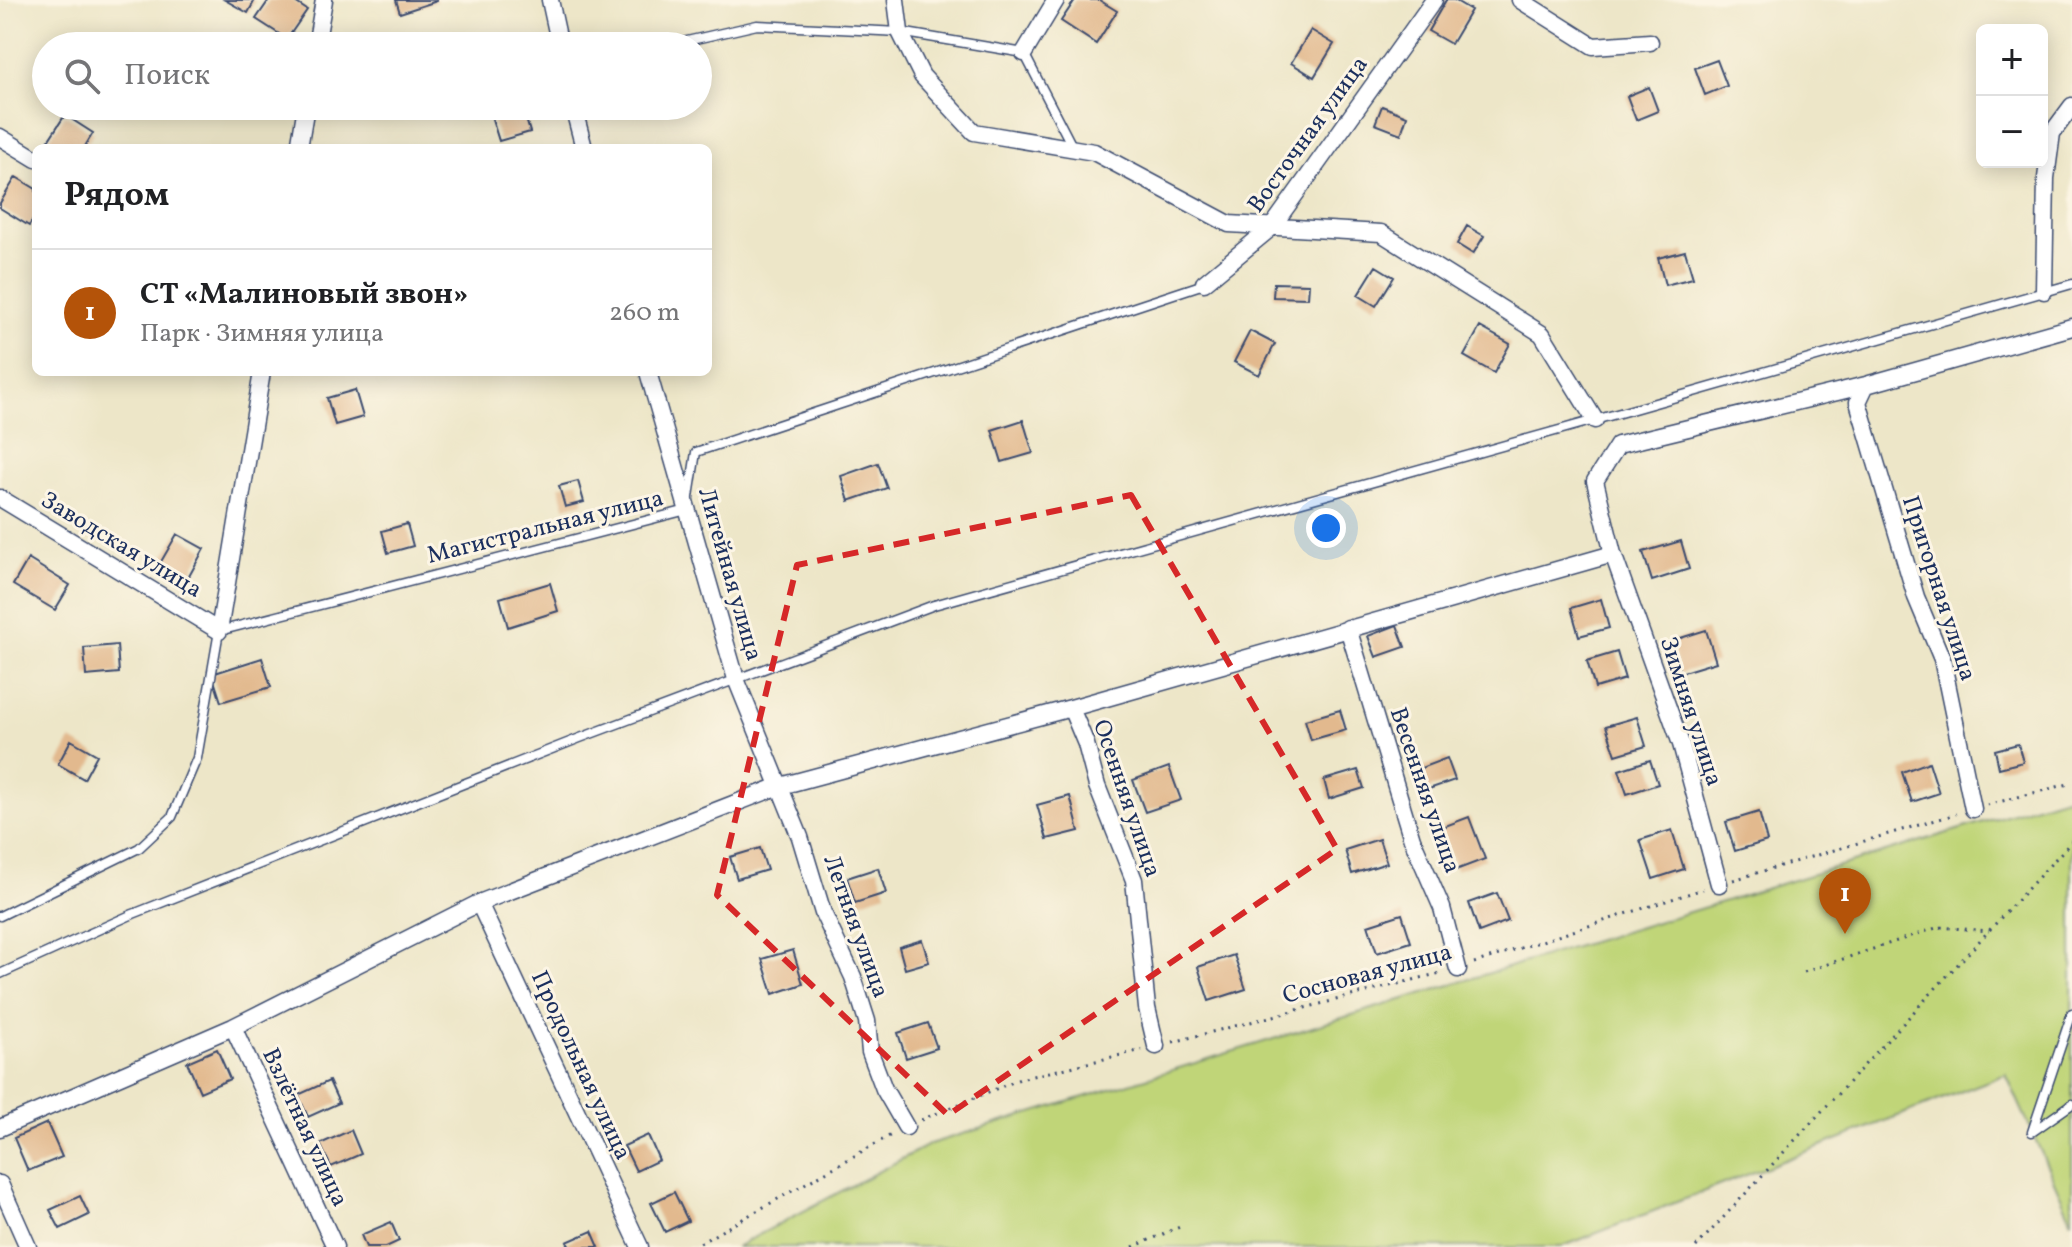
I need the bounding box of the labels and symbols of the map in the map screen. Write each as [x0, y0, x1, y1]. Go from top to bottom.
street label: Восточная улица [1240, 50, 1377, 220]
street label: Магистральная улица [424, 482, 667, 574]
street label: Заводская улица [34, 484, 208, 607]
street label: Литейная улица [688, 484, 770, 665]
street label: Пригорная улица [1892, 492, 1984, 686]
your location [1306, 508, 1346, 548]
street label: Зимняя улица [1650, 633, 1730, 791]
street label: Весенняя улица [1380, 703, 1468, 878]
street label: Осенняя улица [1083, 715, 1169, 882]
street label: Летняя улица [813, 850, 897, 1003]
pin: 1 [1819, 868, 1871, 934]
street label: Сосновая улица [1279, 936, 1456, 1014]
street label: Продольная улица [521, 966, 639, 1166]
street label: Взлётная улица [252, 1043, 356, 1213]

